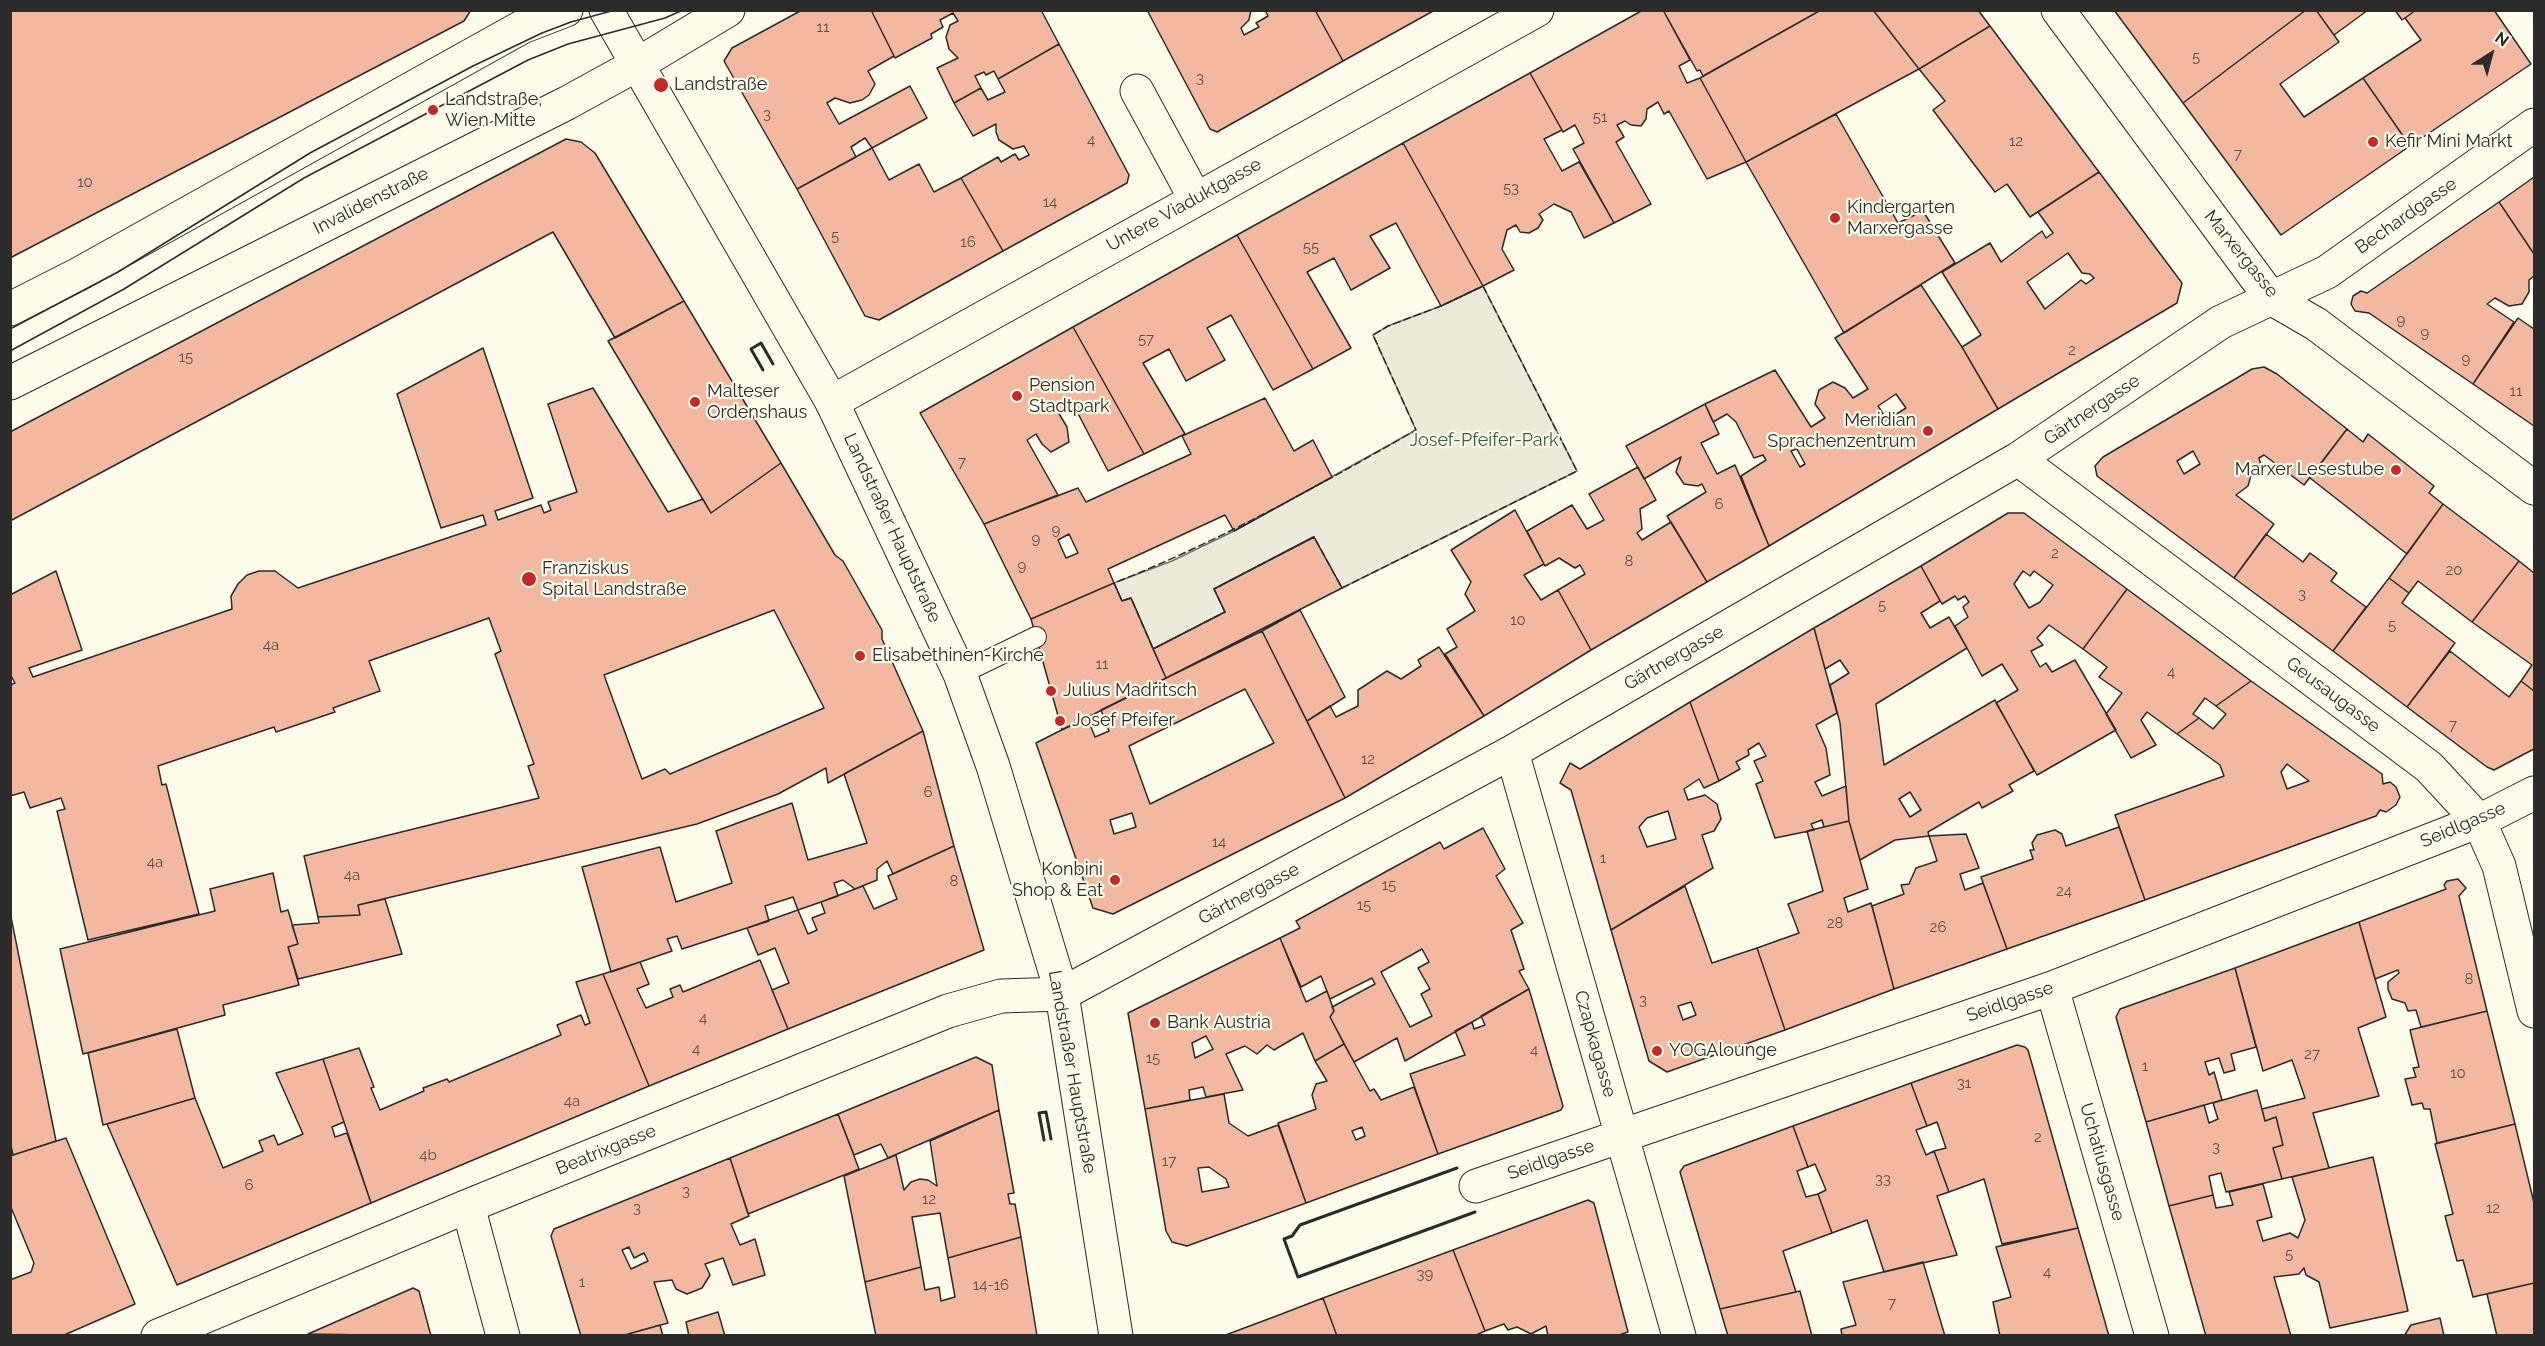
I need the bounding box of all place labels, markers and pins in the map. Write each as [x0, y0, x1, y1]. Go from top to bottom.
place label: Landstraße [674, 74, 767, 96]
marker: Landstraße [652, 76, 670, 94]
place label: Landstraße, Wien Mitte [445, 89, 542, 132]
marker: Landstraße, Wien Mitte [426, 103, 440, 117]
place label: Kefir Mini Markt [2385, 131, 2513, 153]
marker: Kefir Mini Markt [2366, 135, 2380, 149]
place label: Kindergarten Marxergasse [1847, 197, 1955, 240]
marker: Kindergarten Marxergasse [1828, 211, 1842, 225]
place label: Pension Stadtpark [1029, 375, 1110, 418]
place label: Malteser Ordenshaus [707, 381, 807, 424]
marker: Pension Stadtpark [1010, 389, 1024, 403]
marker: Malteser Ordenshaus [688, 395, 702, 409]
place label: Meridian Sprachenzentrum [1767, 410, 1916, 452]
marker: Meridian Sprachenzentrum [1921, 424, 1935, 438]
place label: Marxer Lesestube [2235, 459, 2384, 481]
marker: Marxer Lesestube [2389, 463, 2403, 477]
place label: Franziskus Spital Landstraße [542, 558, 687, 600]
marker: Franziskus Spital Landstraße [520, 570, 538, 588]
place label: Elisabethinen-Kirche [872, 645, 1044, 667]
marker: Elisabethinen-Kirche [853, 649, 867, 663]
place label: Julius Madritsch [1063, 680, 1197, 702]
marker: Julius Madritsch [1044, 684, 1058, 698]
place label: Josef Pfeifer [1072, 710, 1175, 732]
marker: Josef Pfeifer [1053, 714, 1067, 728]
place label: Konbini Shop & Eat [1012, 859, 1103, 902]
marker: Konbini Shop & Eat [1108, 873, 1122, 887]
place label: Bank Austria [1167, 1012, 1271, 1034]
marker: Bank Austria [1148, 1016, 1162, 1030]
place label: YOGAlounge [1669, 1040, 1777, 1062]
marker: YOGAlounge [1650, 1044, 1664, 1058]

